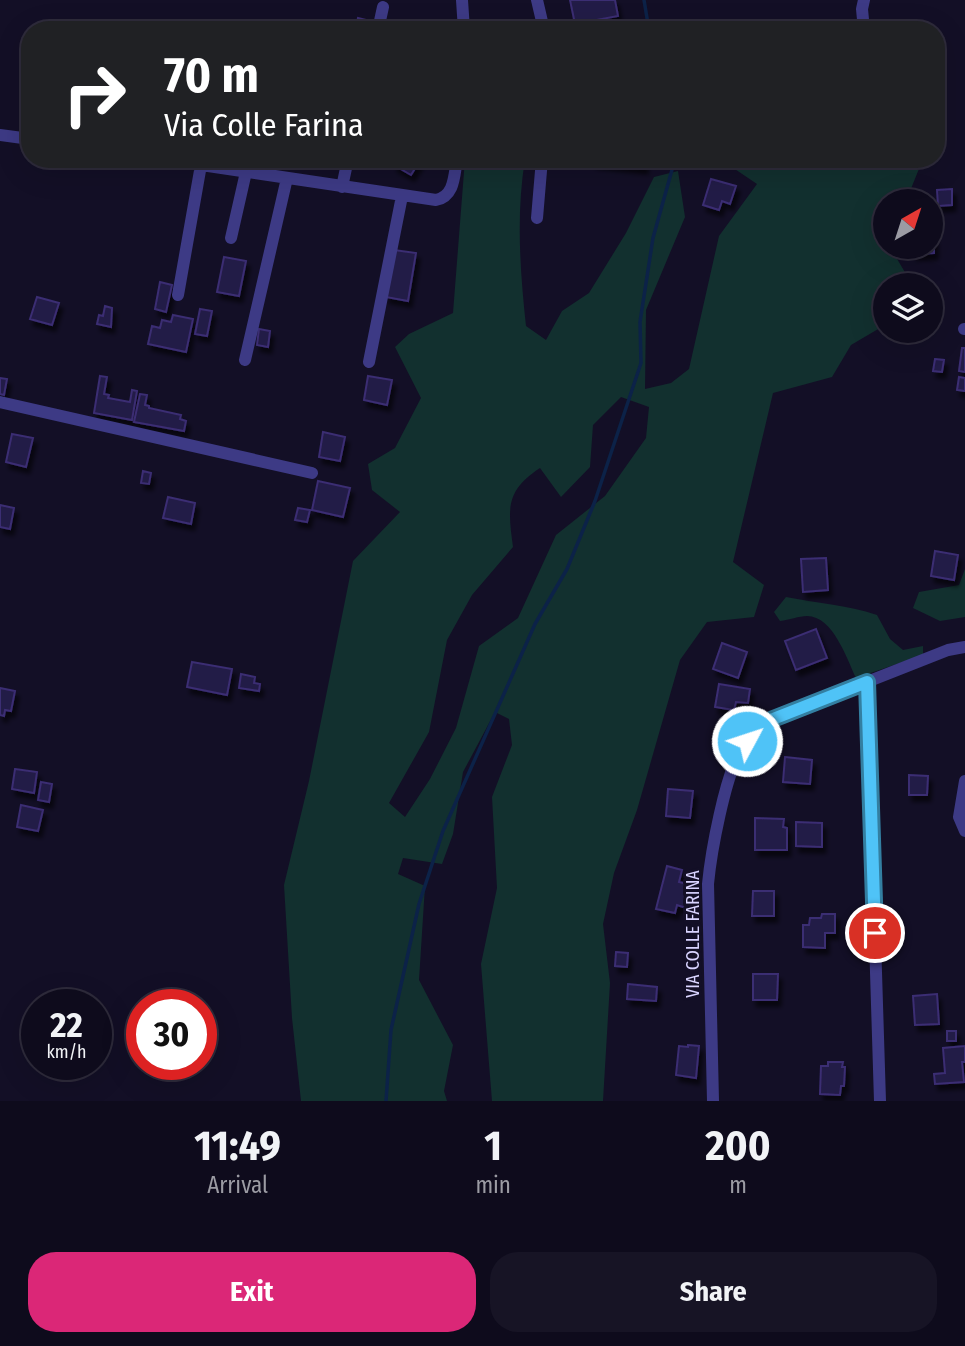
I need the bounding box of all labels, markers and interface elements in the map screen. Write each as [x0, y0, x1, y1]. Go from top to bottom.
text: 70 m [164, 46, 259, 105]
icon: right [49, 49, 140, 140]
text: Via Colle Farina [164, 106, 364, 144]
north arrow [873, 189, 943, 259]
map controls [873, 189, 943, 343]
button: layers [873, 273, 943, 343]
position arrow [710, 704, 784, 778]
street label: VIA COLLE FARINA [682, 870, 704, 998]
pin [845, 903, 905, 963]
icon: arrive [856, 914, 894, 952]
speed limit sign: 30 [126, 989, 217, 1080]
text: 22 [50, 1004, 83, 1046]
text: km/h [46, 1041, 87, 1063]
text: 11:49 [194, 1121, 281, 1171]
text: 1 [484, 1121, 502, 1171]
text: 200 [705, 1121, 771, 1171]
text: Arrival [207, 1171, 268, 1199]
text: min [475, 1171, 511, 1199]
text: m [729, 1171, 747, 1199]
button: Exit [28, 1252, 476, 1332]
button: Share [490, 1252, 937, 1332]

